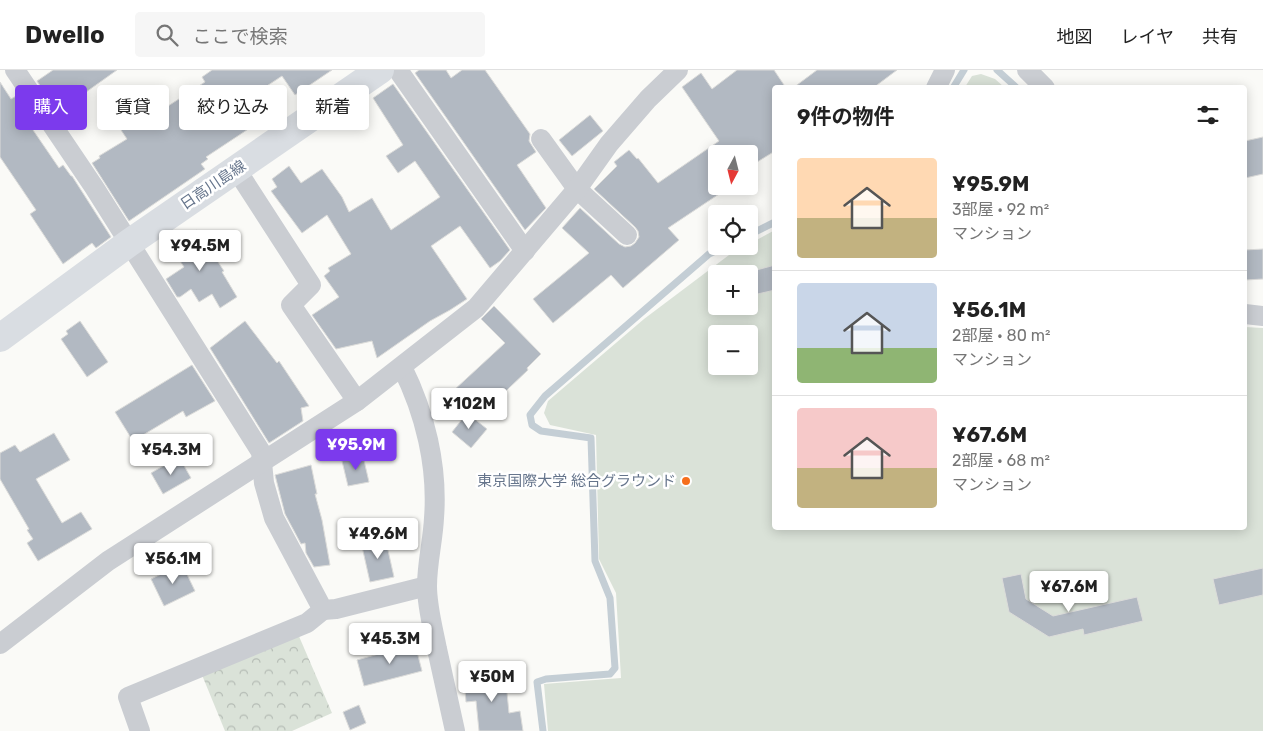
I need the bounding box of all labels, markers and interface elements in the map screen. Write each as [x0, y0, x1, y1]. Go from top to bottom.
search box [135, 12, 485, 57]
text: Dwello [25, 21, 105, 49]
icon: search [153, 21, 181, 49]
text: ここで検索 [193, 25, 288, 48]
text: 地図 [1057, 26, 1093, 48]
text: レイヤ [1121, 26, 1174, 48]
text: 共有 [1202, 26, 1238, 48]
chip: 購入 [15, 85, 87, 130]
chip: 賃貸 [97, 85, 169, 130]
chip: 絞り込み [179, 85, 287, 130]
chip: 新着 [297, 85, 369, 130]
icon: filters [1194, 101, 1222, 129]
text: 9件の物件 [797, 104, 894, 129]
north arrow [708, 145, 758, 195]
map controls [708, 145, 758, 375]
street label: 日高川島線 [177, 157, 249, 213]
text: ¥95.9M [952, 171, 1029, 196]
icon: home [837, 178, 897, 238]
text: 3部屋 · 92 m² [952, 200, 1049, 219]
button: locate [708, 205, 758, 255]
text: マンション [952, 224, 1032, 243]
pin: ¥94.5M [159, 230, 241, 272]
text: ¥94.5M [170, 236, 230, 255]
button: + [708, 265, 758, 315]
text: ¥56.1M [952, 297, 1026, 322]
icon: home [837, 303, 897, 363]
button: − [708, 325, 758, 375]
text: 2部屋 · 80 m² [952, 326, 1050, 345]
text: マンション [952, 350, 1032, 369]
pin: ¥102M [434, 388, 504, 430]
text: ¥102M [442, 394, 496, 413]
text: ¥67.6M [952, 422, 1027, 447]
pin: ¥95.9M [315, 428, 397, 471]
icon: home [837, 428, 897, 488]
pin: ¥54.3M [130, 434, 212, 476]
text: ¥95.9M [327, 435, 385, 454]
text: ¥54.3M [141, 440, 201, 459]
text: 2部屋 · 68 m² [952, 451, 1050, 470]
place label: 東京国際大学 総合グラウンド [477, 472, 676, 490]
marker: 東京国際大学 総合グラウンド [680, 475, 692, 487]
text: マンション [952, 475, 1032, 494]
pin: ¥49.6M [337, 518, 419, 560]
text: ¥49.6M [348, 524, 408, 543]
pin: ¥56.1M [132, 542, 214, 585]
text: ¥56.1M [145, 549, 201, 568]
pin: ¥67.6M [1028, 570, 1110, 613]
text: ¥67.6M [1040, 577, 1098, 596]
pin: ¥45.3M [349, 622, 431, 665]
text: ¥45.3M [360, 629, 420, 648]
pin: ¥50M [462, 660, 522, 703]
text: ¥50M [469, 667, 515, 686]

